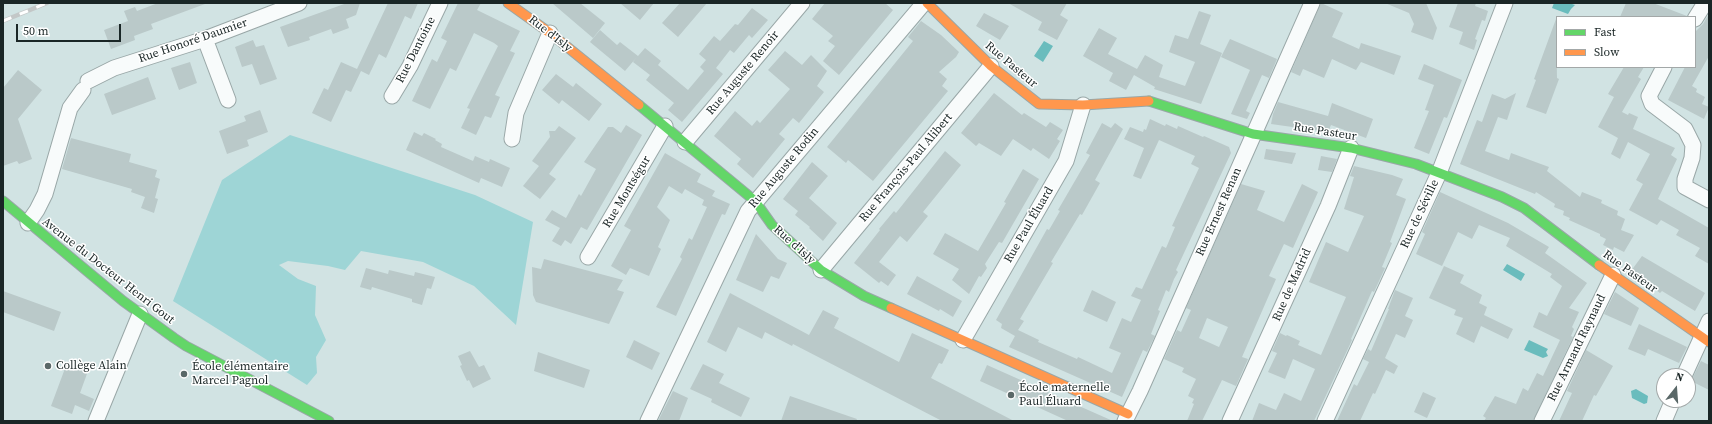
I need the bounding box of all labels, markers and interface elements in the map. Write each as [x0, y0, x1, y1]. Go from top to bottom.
street label: Rue d'Isly [525, 13, 575, 55]
street label: Rue Dantoine [393, 14, 439, 86]
scale bar [18, 16, 123, 42]
street label: Rue Honoré Daumier [137, 16, 249, 66]
legend [1556, 16, 1696, 68]
text: 50 m [23, 23, 49, 39]
text: Fast [1594, 24, 1616, 40]
street label: Rue Auguste Renoir [704, 28, 782, 118]
street label: Rue Pasteur [982, 39, 1040, 91]
text: Slow [1594, 44, 1619, 60]
street label: Rue François-Paul Alibert [856, 111, 956, 225]
street label: Rue Pasteur [1292, 120, 1358, 144]
street label: Rue Auguste Rodin [746, 125, 822, 211]
street label: Rue Montségur [600, 153, 654, 231]
street label: Rue Ernest Renan [1193, 165, 1245, 259]
street label: Rue de Séville [1398, 177, 1442, 251]
street label: Rue Paul Éluard [1001, 184, 1057, 266]
street label: Avenue du Docteur Henri Gout [39, 215, 177, 327]
street label: Rue d'Isly [770, 223, 818, 267]
street label: Rue de Madrid [1270, 246, 1314, 324]
street label: Rue Pasteur [1600, 247, 1660, 297]
street label: Rue Armand Raynaud [1545, 292, 1609, 404]
place label: Collège Alain [56, 359, 127, 373]
place label: École élémentaire Marcel Pagnol [192, 360, 289, 388]
marker: Collège Alain [43, 361, 53, 371]
north arrow [1656, 368, 1696, 408]
marker: École élémentaire Marcel Pagnol [179, 369, 189, 379]
text: N [1673, 369, 1685, 385]
place label: École maternelle Paul Éluard [1019, 381, 1110, 409]
marker: École maternelle Paul Éluard [1006, 390, 1016, 400]

